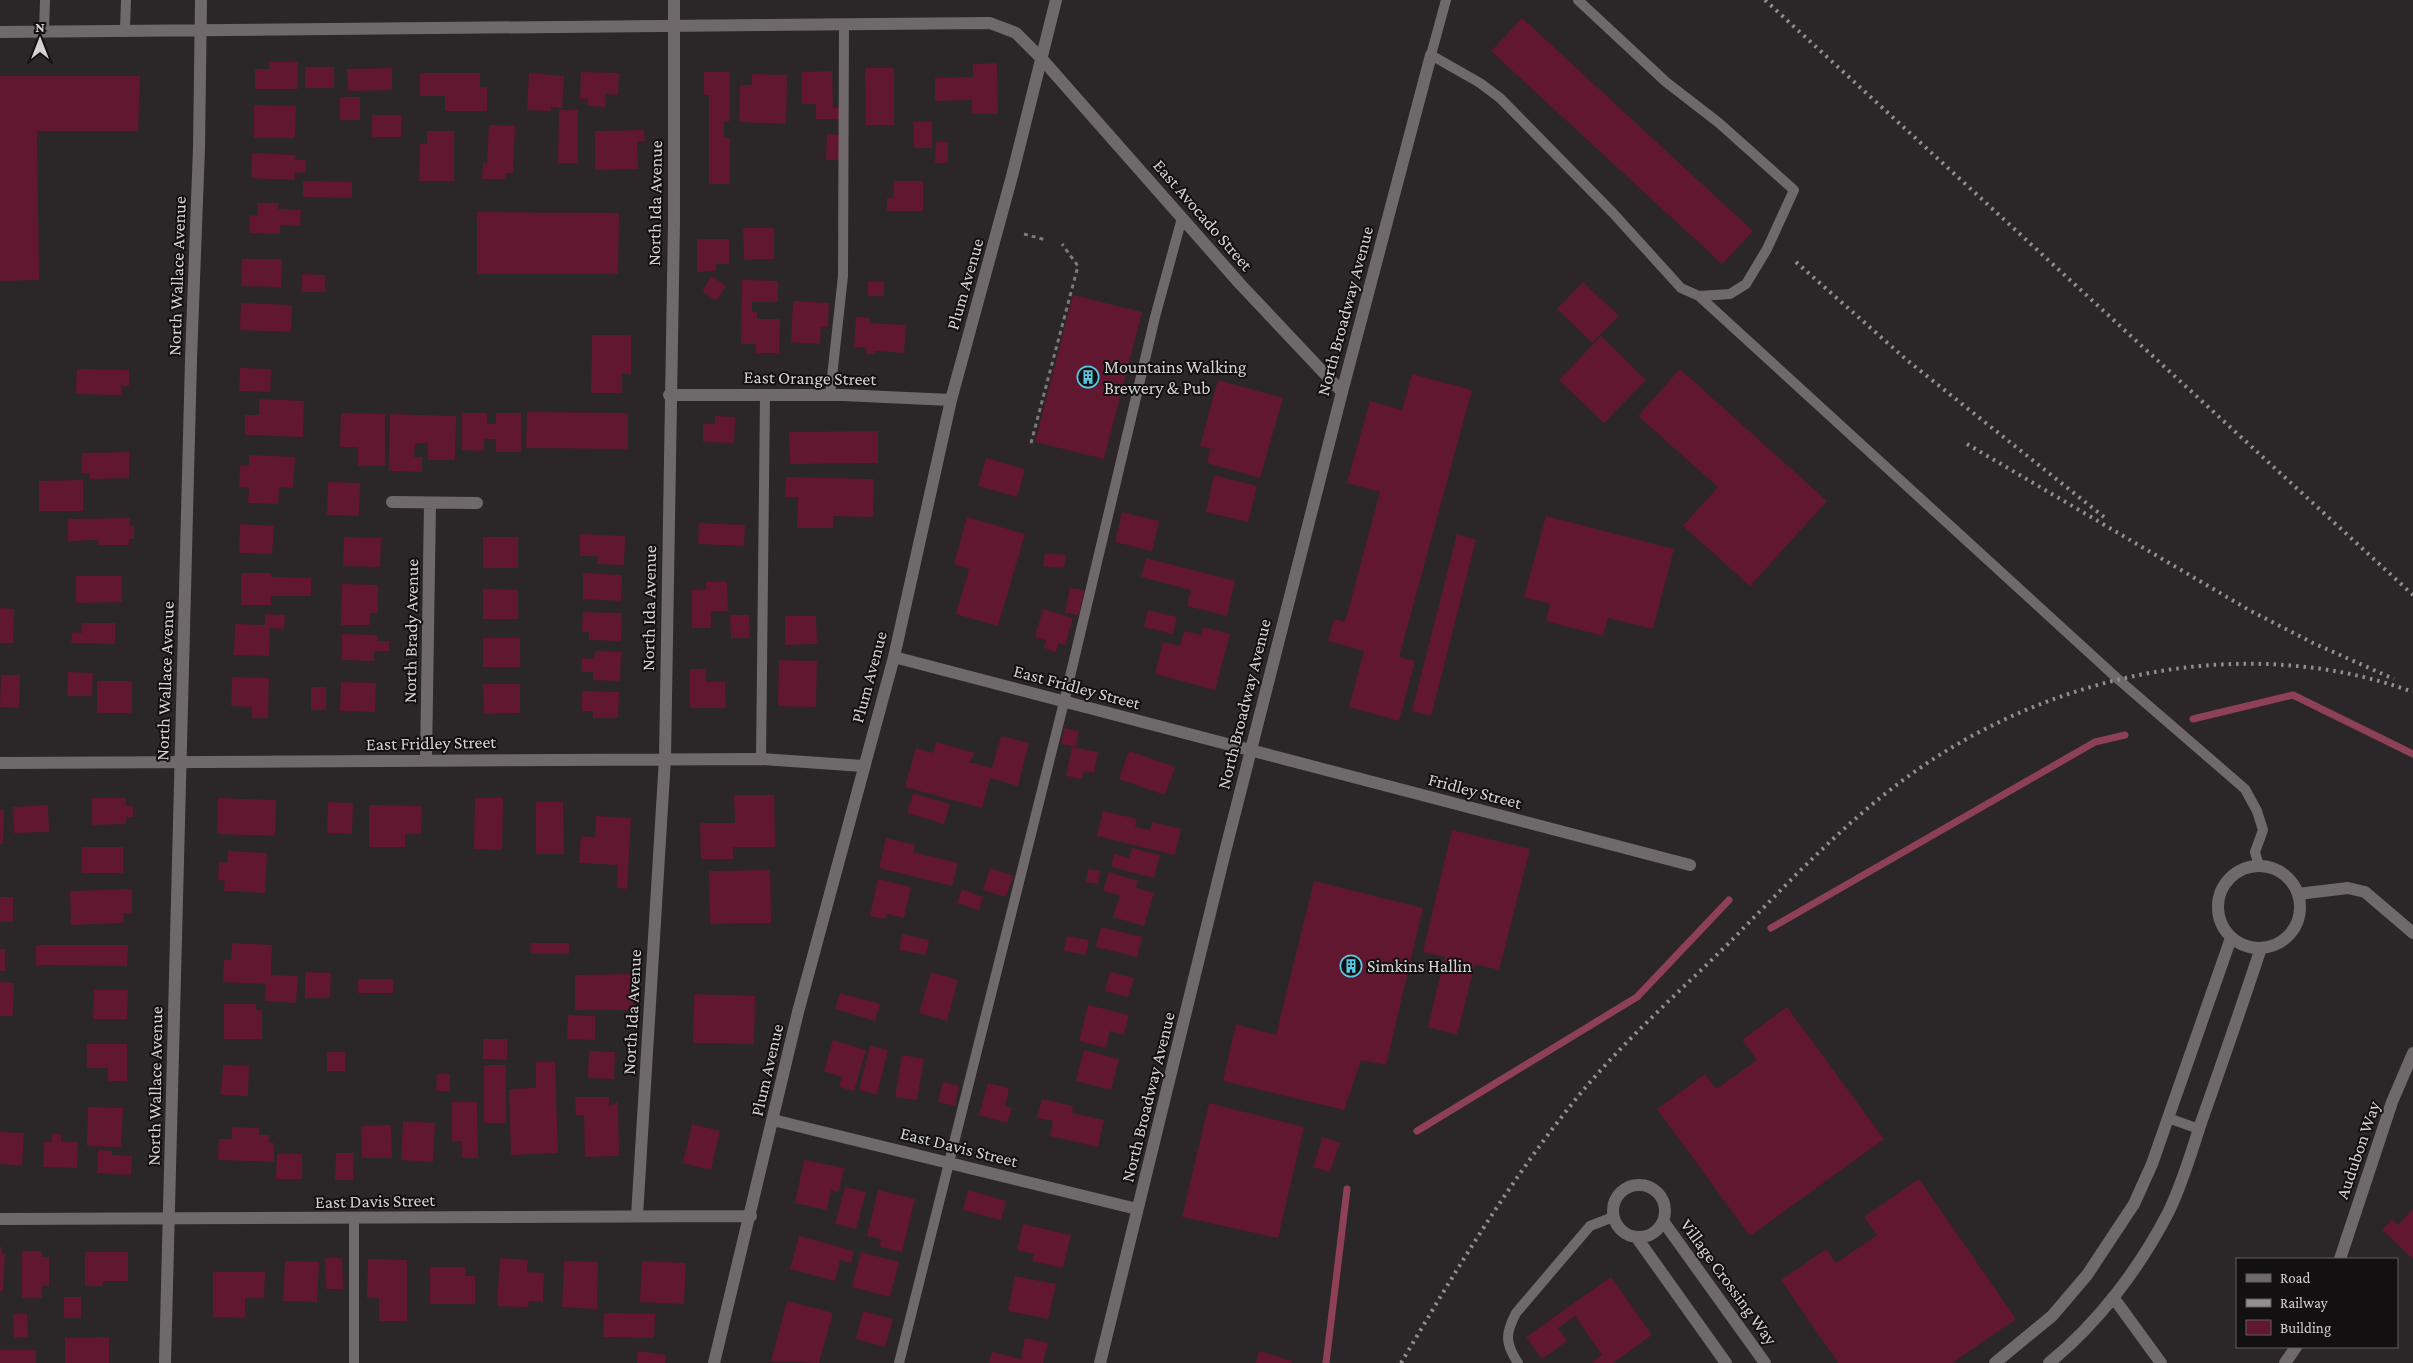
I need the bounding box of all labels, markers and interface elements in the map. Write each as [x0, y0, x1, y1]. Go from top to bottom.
north arrow [15, 15, 65, 65]
text: N [35, 19, 45, 35]
street label: North Ida Avenue [644, 140, 666, 266]
street label: East Avocado Street [1149, 155, 1258, 276]
street label: North Wallace Avenue [164, 196, 190, 356]
street label: North Broadway Avenue [1313, 224, 1377, 398]
street label: Plum Avenue [942, 236, 988, 332]
place label: Mountains Walking Brewery & Pub [1104, 357, 1247, 398]
building icon: Mountains Walking Brewery & Pub [1076, 365, 1100, 389]
street label: East Orange Street [743, 367, 878, 389]
street label: North Ida Avenue [638, 545, 660, 671]
street label: North Brady Avenue [400, 559, 422, 703]
street label: North Wallace Avenue [152, 601, 178, 761]
street label: North Broadway Avenue [1213, 617, 1275, 791]
street label: Plum Avenue [847, 629, 891, 725]
street label: East Fridley Street [1011, 660, 1144, 714]
street label: East Fridley Street [366, 732, 497, 754]
street label: Fridley Street [1426, 769, 1525, 813]
street label: North Ida Avenue [619, 949, 645, 1075]
building icon: Simkins Hallin [1339, 954, 1363, 978]
place label: Simkins Hallin [1367, 956, 1472, 976]
street label: North Wallace Avenue [144, 1006, 166, 1166]
street label: North Broadway Avenue [1117, 1010, 1179, 1184]
street label: Plum Avenue [747, 1022, 787, 1118]
street label: Audubon Way [2332, 1098, 2384, 1202]
street label: East Davis Street [898, 1123, 1021, 1172]
street label: East Davis Street [315, 1190, 436, 1212]
street label: Village Crossing Way [1677, 1215, 1782, 1349]
legend [2236, 1258, 2398, 1348]
text: Road [2280, 1270, 2311, 1286]
text: Railway [2280, 1295, 2328, 1312]
text: Building [2280, 1320, 2331, 1337]

